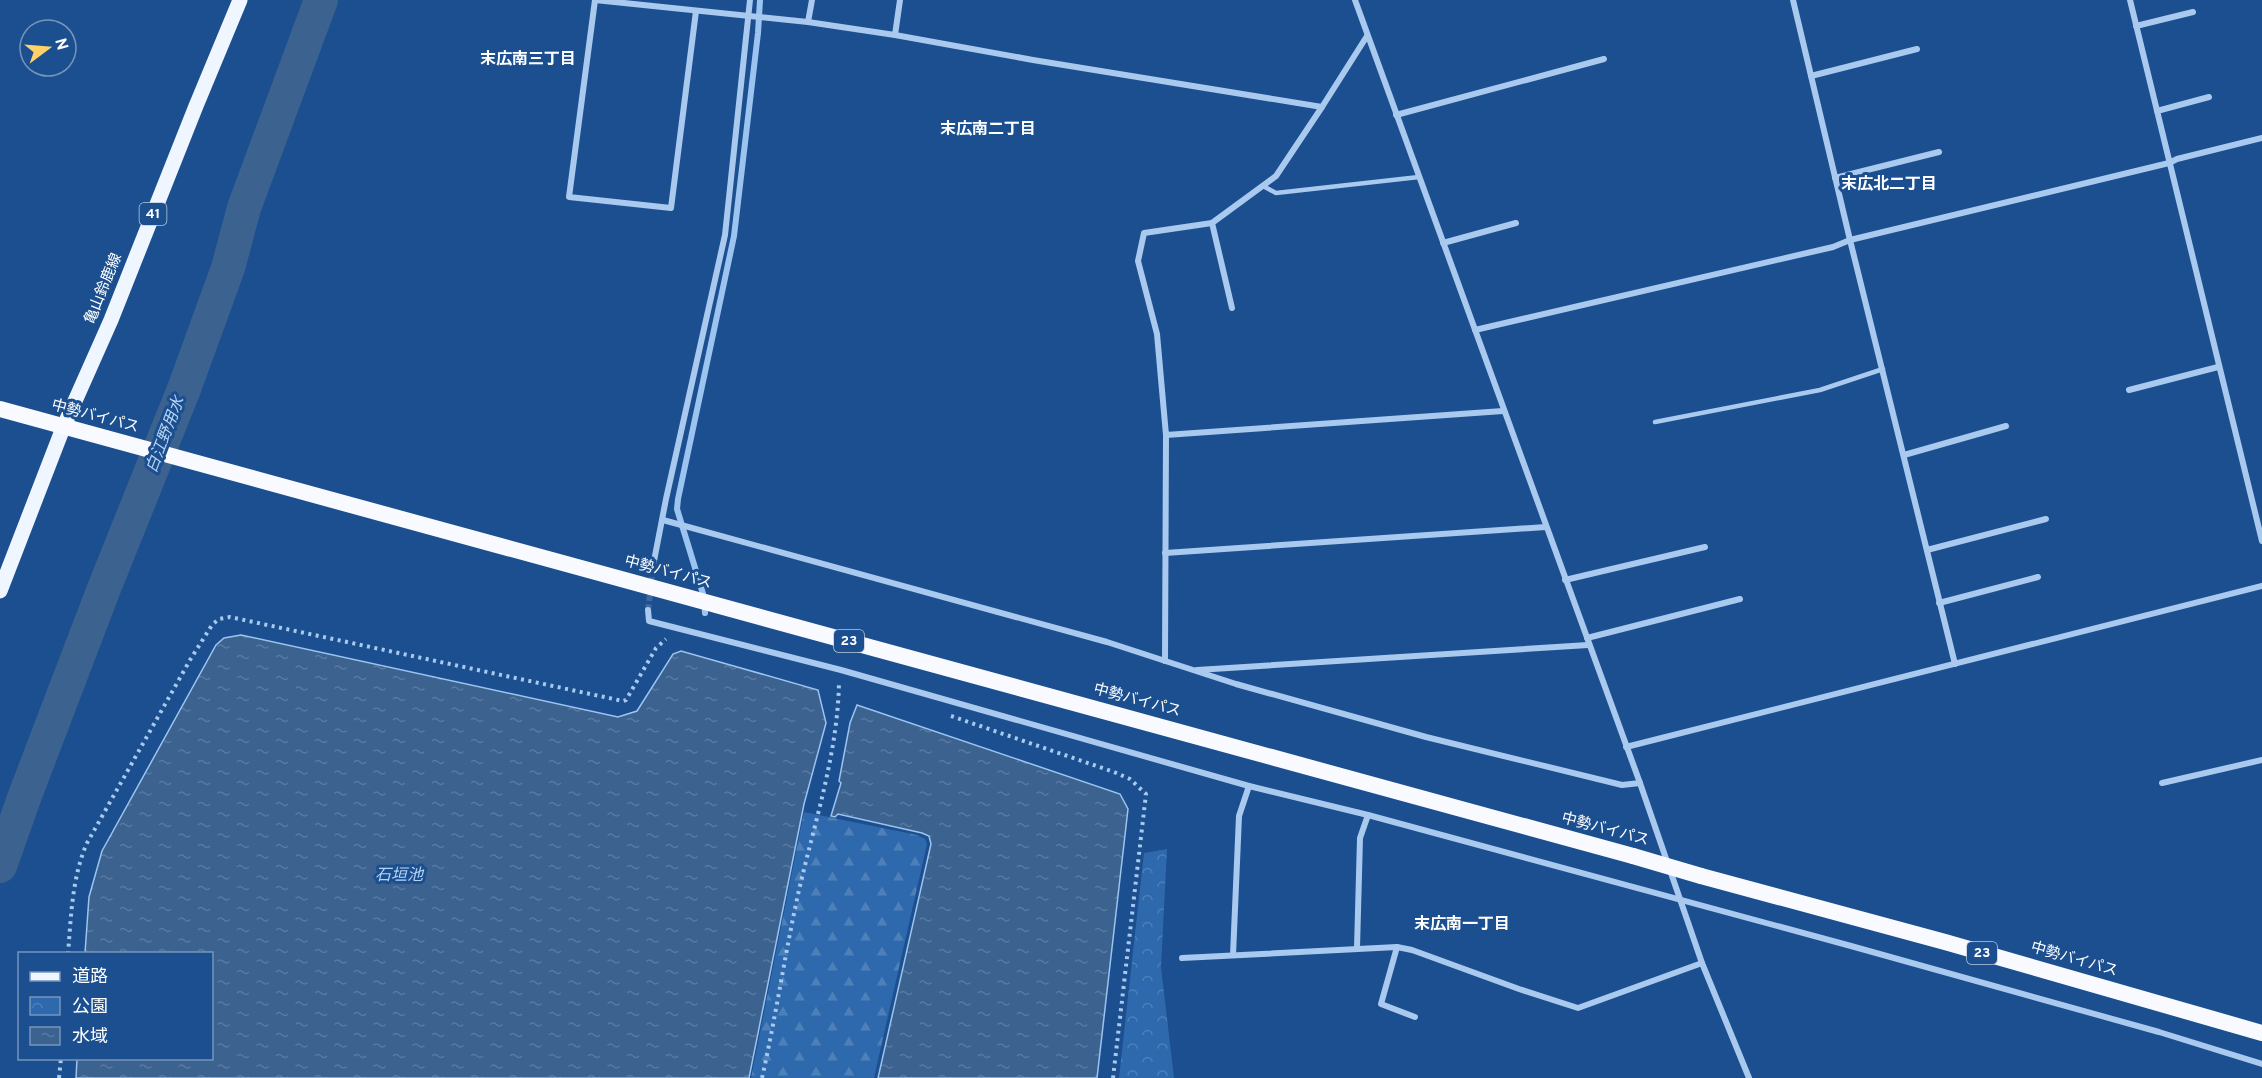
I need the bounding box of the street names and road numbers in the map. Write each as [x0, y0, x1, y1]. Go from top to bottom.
road number: 41 [140, 203, 166, 225]
street label: 亀山鈴鹿線 [81, 251, 127, 327]
street label: 中勢バイパス [49, 396, 141, 438]
street label: 中勢バイパス [622, 552, 714, 594]
road number: 23 [834, 630, 864, 652]
street label: 中勢バイパス [1091, 680, 1183, 722]
street label: 中勢バイパス [1559, 809, 1651, 851]
street label: 中勢バイパス [2028, 939, 2120, 981]
road number: 23 [1967, 942, 1997, 964]

